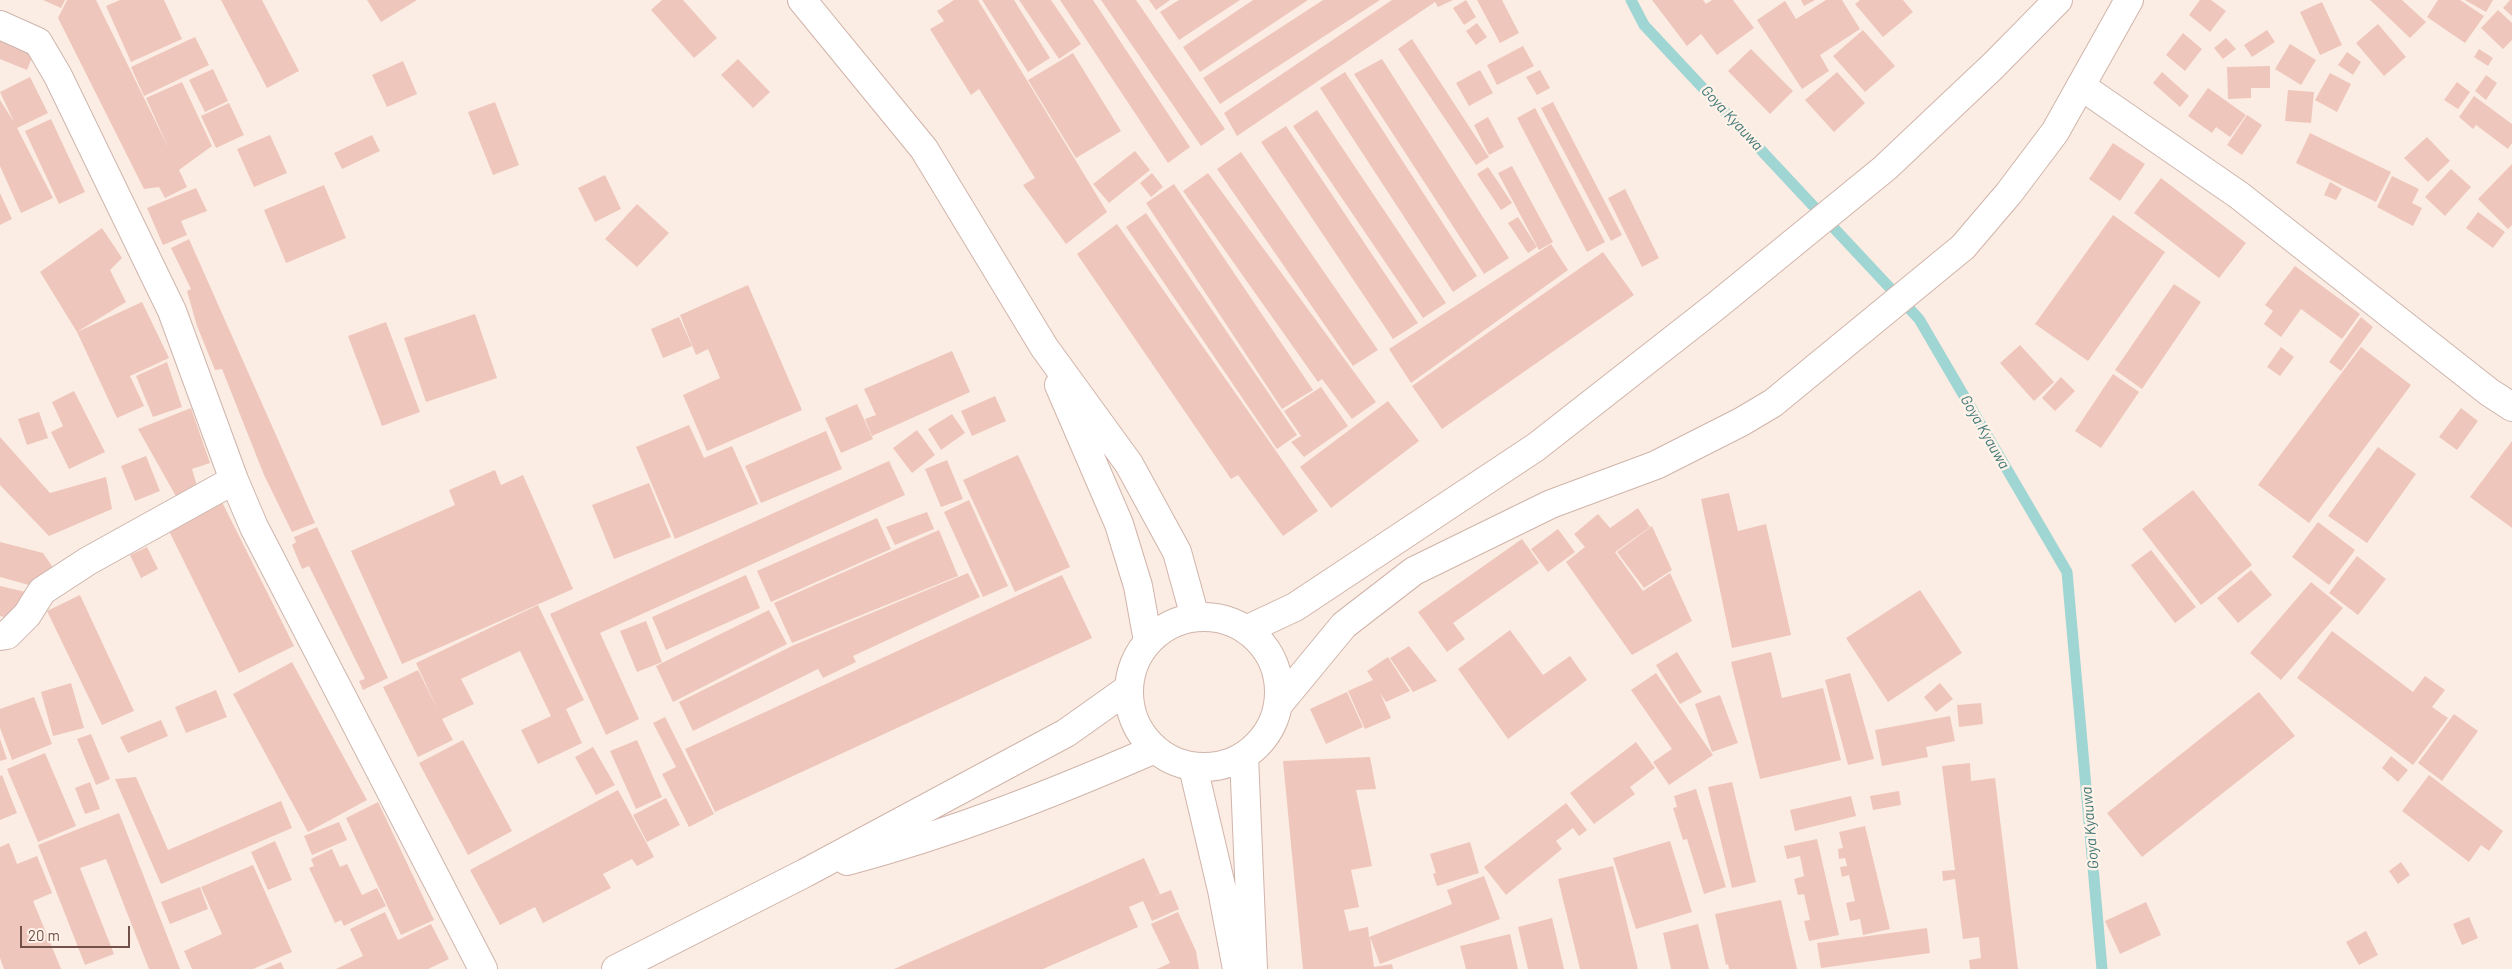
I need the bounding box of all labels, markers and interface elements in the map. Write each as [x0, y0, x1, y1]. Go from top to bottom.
water label: Goya Kyauwa [1697, 82, 1767, 154]
water label: Goya Kyauwa [1957, 392, 2013, 472]
water label: Goya Kyauwa [2077, 786, 2103, 870]
scale bar [22, 916, 132, 948]
text: 20 m [28, 926, 60, 944]

